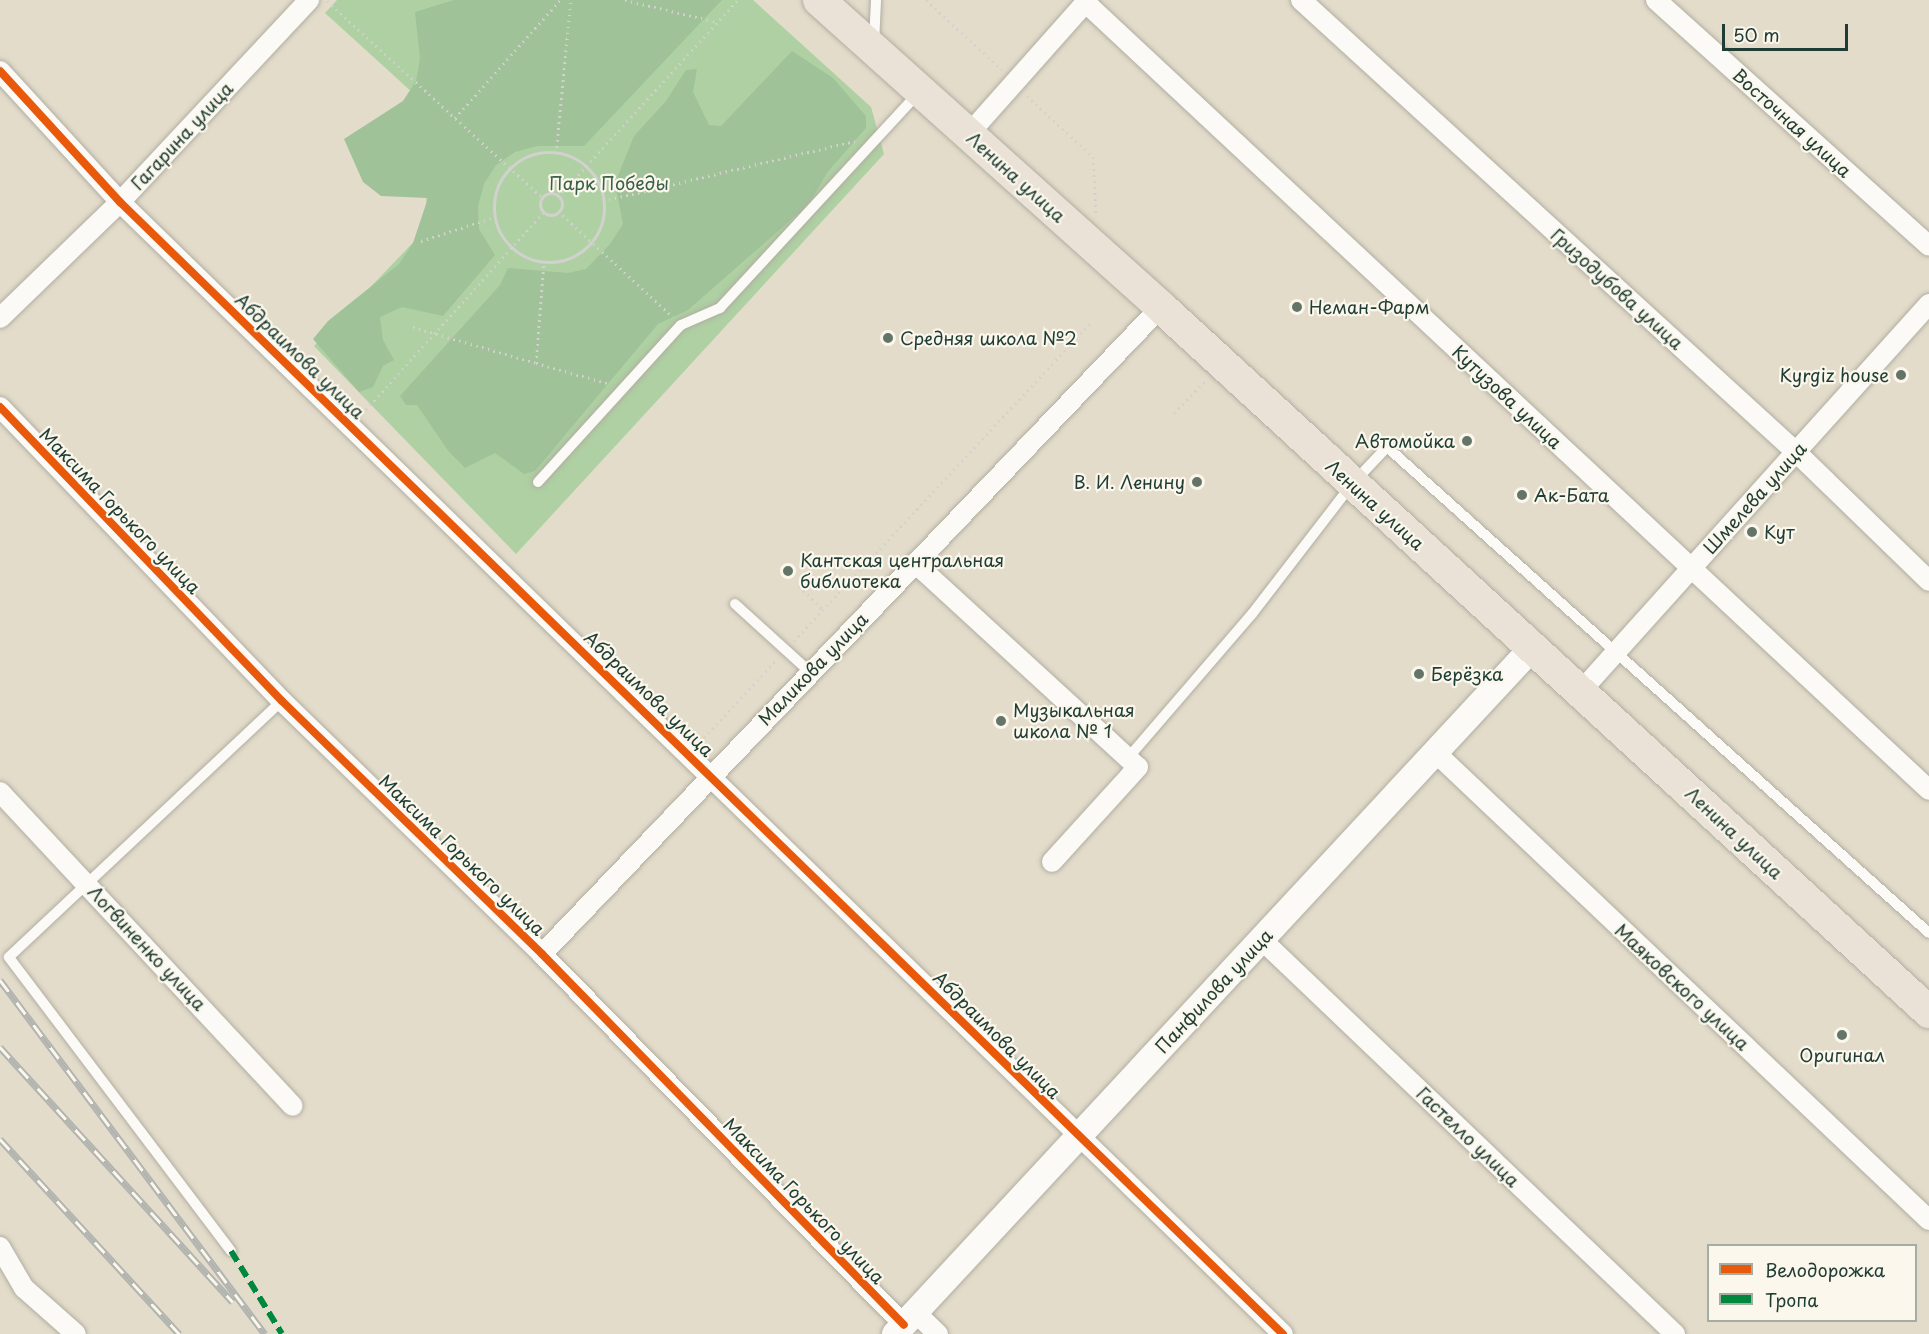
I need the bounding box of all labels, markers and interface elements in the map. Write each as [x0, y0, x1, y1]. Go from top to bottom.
scale bar [1725, 12, 1851, 50]
text: 50 m [1733, 21, 1780, 48]
street label: Восточная улица [1728, 64, 1856, 182]
street label: Гагарина улица [126, 77, 238, 195]
street label: Ленина улица [962, 127, 1070, 227]
park label: Парк Победы [549, 172, 669, 194]
street label: Гризодубова улица [1546, 224, 1688, 354]
street label: Абдраимова улица [231, 289, 369, 423]
place label: Неман-Фарм [1309, 296, 1429, 318]
marker: Неман-Фарм [1290, 300, 1304, 314]
place label: Средняя школа №2 [900, 327, 1078, 349]
marker: Средняя школа №2 [881, 331, 895, 345]
street label: Кутузова улица [1447, 340, 1567, 454]
place label: Kyrgiz house [1779, 364, 1889, 386]
marker: Kyrgiz house [1894, 368, 1908, 382]
street label: Максима Горького улица [34, 423, 206, 599]
place label: Автомойка [1355, 430, 1455, 452]
marker: Автомойка [1460, 434, 1474, 448]
street label: Шмелева улица [1699, 437, 1811, 559]
street label: Ленина улица [1321, 455, 1429, 555]
place label: В. И. Ленину [1073, 471, 1185, 493]
marker: В. И. Ленину [1190, 475, 1204, 489]
place label: Ак-Бата [1534, 484, 1609, 506]
marker: Ак-Бата [1515, 488, 1529, 502]
place label: Кут [1764, 521, 1795, 543]
marker: Кут [1745, 525, 1759, 539]
place label: Кантская центральная библиотека [800, 550, 1005, 592]
marker: Кантская центральная библиотека [781, 564, 795, 578]
street label: Маликова улица [753, 608, 873, 730]
street label: Абдраимова улица [580, 627, 718, 761]
place label: Берёзка [1431, 663, 1503, 685]
marker: Берёзка [1412, 667, 1426, 681]
place label: Музыкальная школа № 1 [1013, 700, 1135, 742]
marker: Музыкальная школа № 1 [994, 714, 1008, 728]
street label: Максима Горького улица [374, 769, 550, 941]
street label: Ленина улица [1681, 782, 1787, 884]
street label: Логвиненко улица [83, 881, 211, 1015]
street label: Маяковского улица [1610, 919, 1754, 1055]
street label: Панфилова улица [1151, 924, 1277, 1058]
street label: Абдраимова улица [929, 967, 1065, 1103]
marker: Оригинал [1835, 1028, 1849, 1042]
place label: Оригинал [1799, 1044, 1885, 1066]
street label: Гастелло улица [1412, 1083, 1524, 1191]
street label: Максима Горького улица [718, 1113, 890, 1289]
legend [1707, 1244, 1917, 1322]
text: Велодорожка [1765, 1256, 1885, 1283]
text: Тропа [1765, 1286, 1818, 1313]

